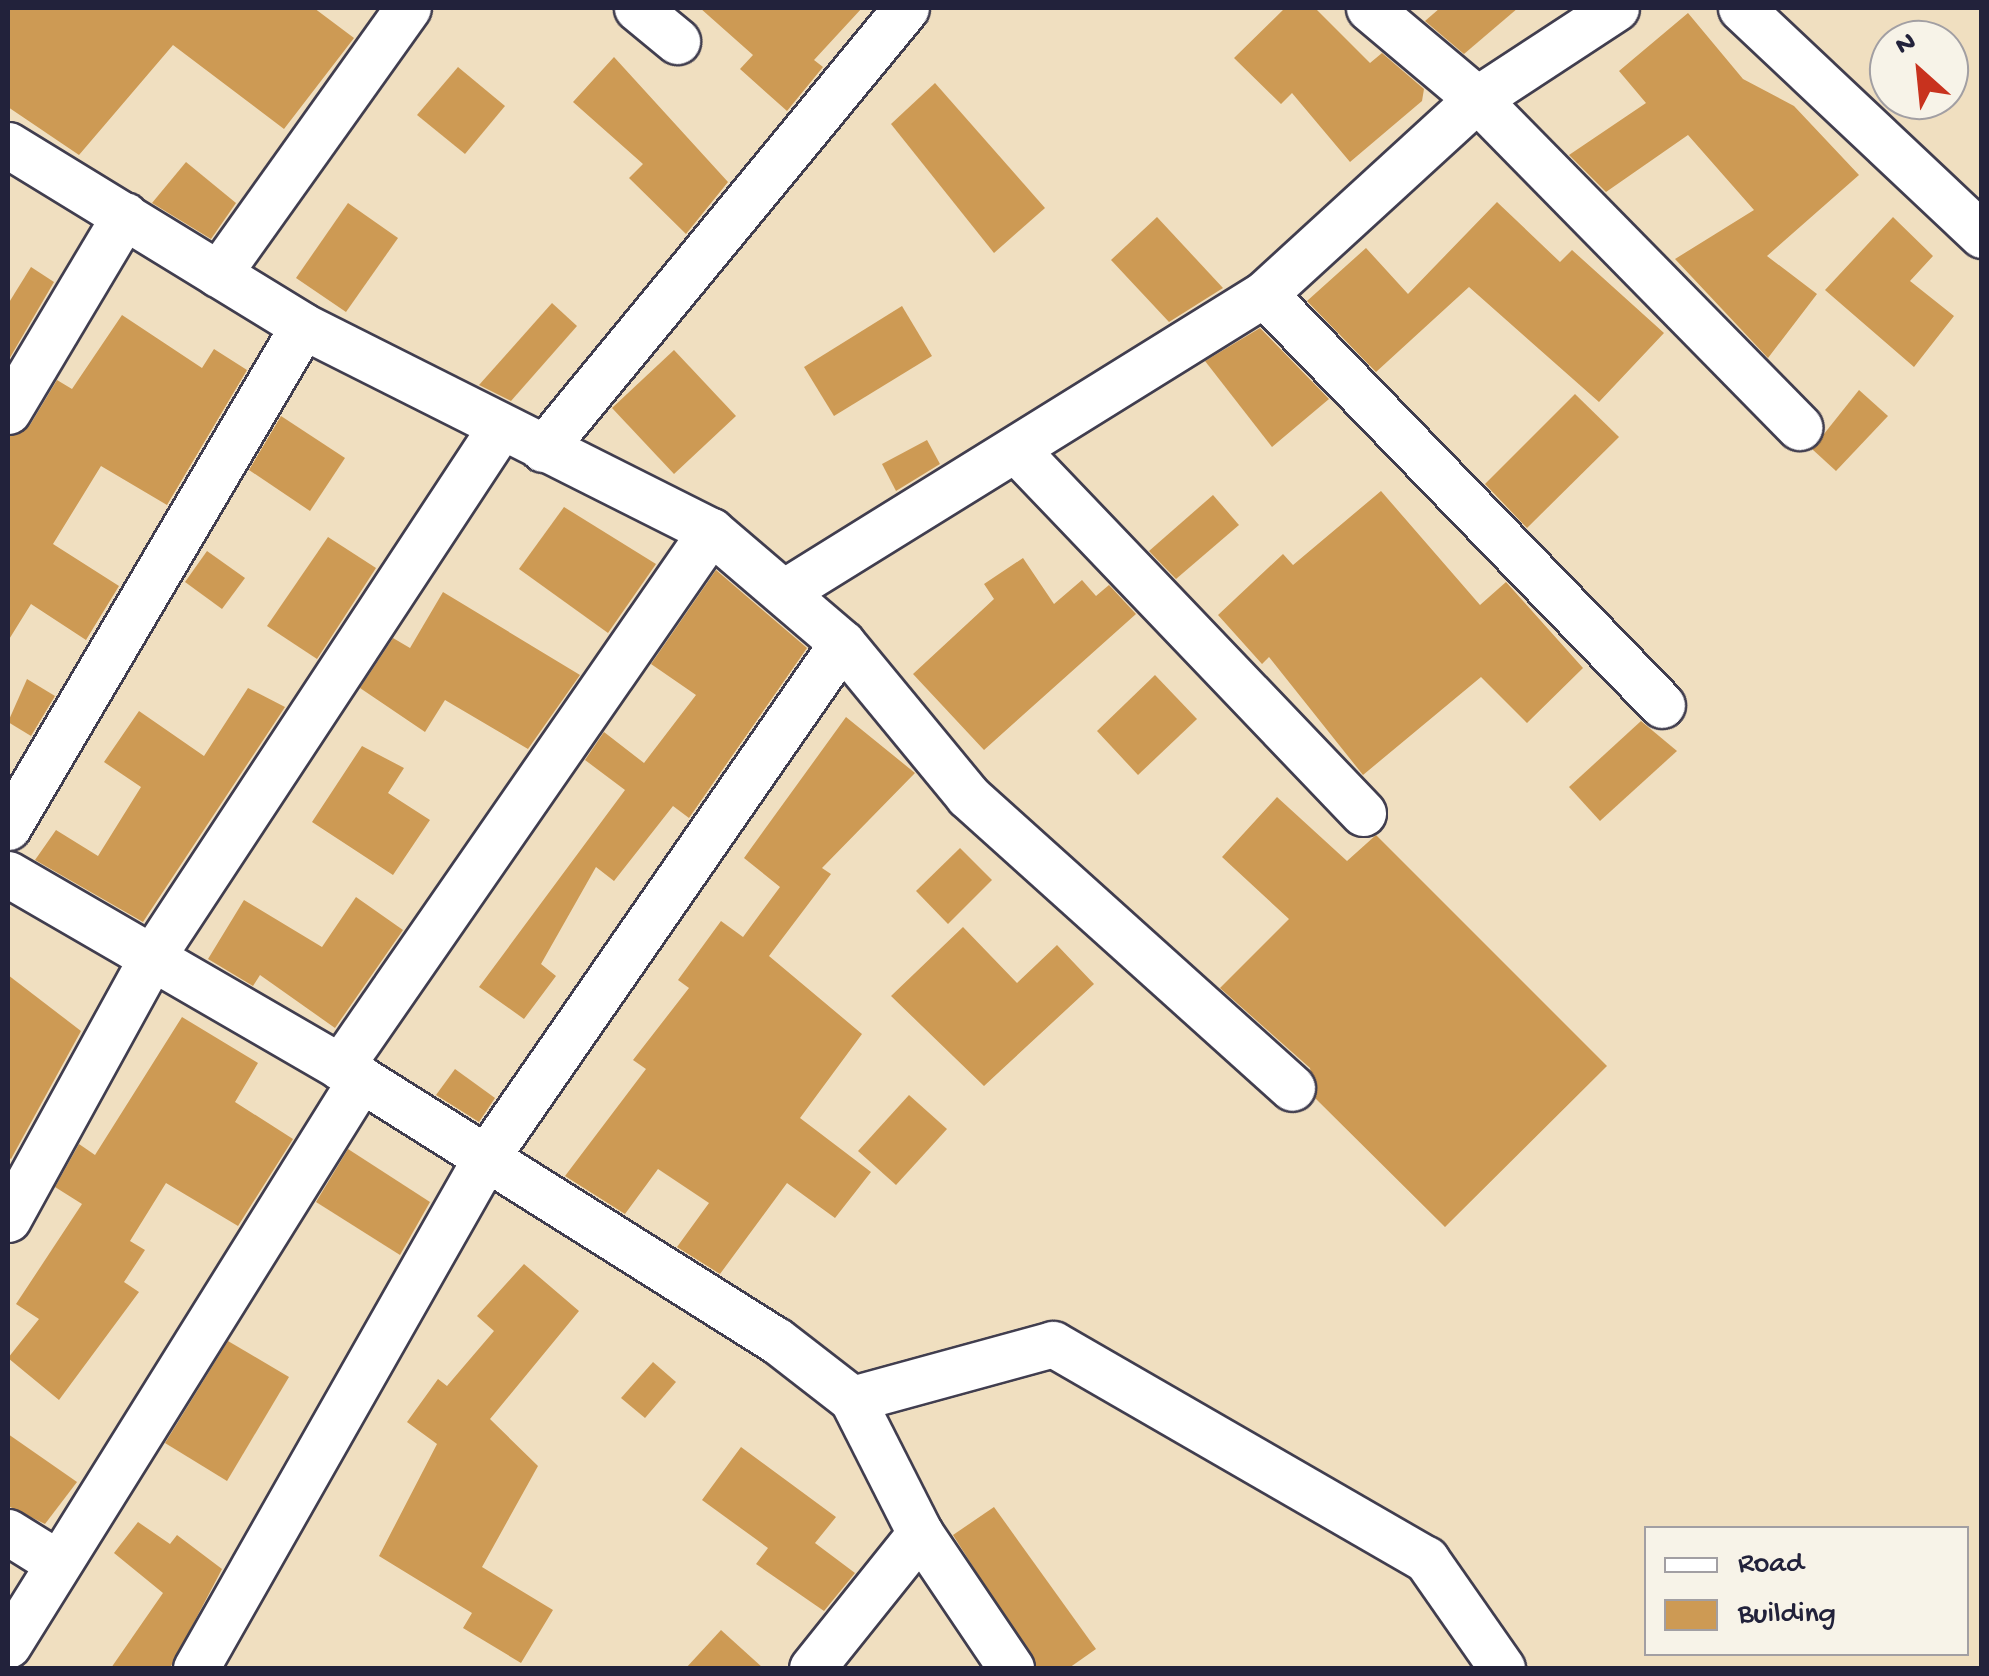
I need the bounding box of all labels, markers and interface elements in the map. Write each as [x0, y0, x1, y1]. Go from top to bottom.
north arrow [1869, 20, 1969, 120]
text: N [1890, 26, 1922, 63]
legend [1644, 1526, 1969, 1656]
text: Road [1738, 1548, 1804, 1583]
text: Building [1738, 1598, 1836, 1633]

